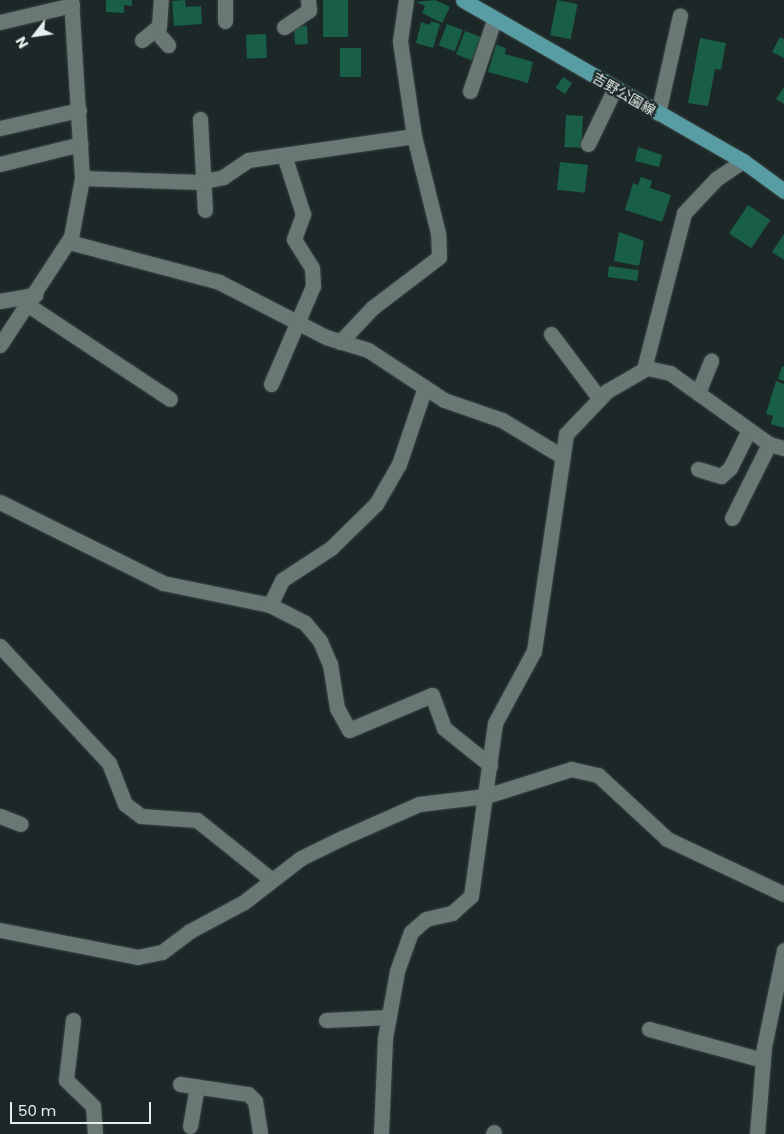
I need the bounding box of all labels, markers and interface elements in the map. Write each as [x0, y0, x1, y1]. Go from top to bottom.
north arrow [10, 10, 60, 60]
text: N [11, 33, 33, 52]
street label: 吉野公園線 [589, 69, 659, 119]
scale bar [12, 1092, 154, 1124]
text: 50 m [18, 1100, 56, 1121]

